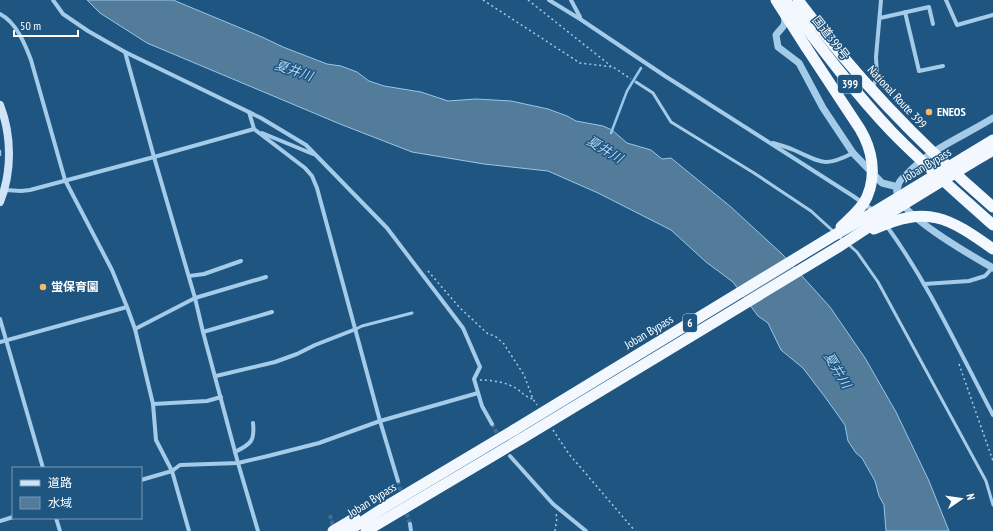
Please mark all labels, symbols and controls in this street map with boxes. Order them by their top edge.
scale bar [14,12,78,38]
street label: 国道399号 [809,13,853,63]
text: 50 m [20,18,41,33]
water label: 夏井川 [273,56,317,86]
street label: National Route 399 [864,62,930,131]
road number: 399 [838,75,862,93]
place label: ENEOS [937,104,966,119]
marker: ENEOS [924,107,934,117]
water label: 夏井川 [584,132,628,168]
street label: Joban Bypass [899,144,954,185]
place label: 蛍保育園 [51,279,99,294]
marker: 蛍保育園 [38,282,48,292]
street label: Joban Bypass [621,311,676,352]
road number: 6 [683,314,697,332]
water label: 夏井川 [820,349,856,393]
legend [12,467,142,519]
text: 道路 [48,475,72,490]
street label: Joban Bypass [344,479,399,521]
north arrow [941,479,981,519]
text: N [963,492,978,501]
text: 水域 [48,495,72,510]

